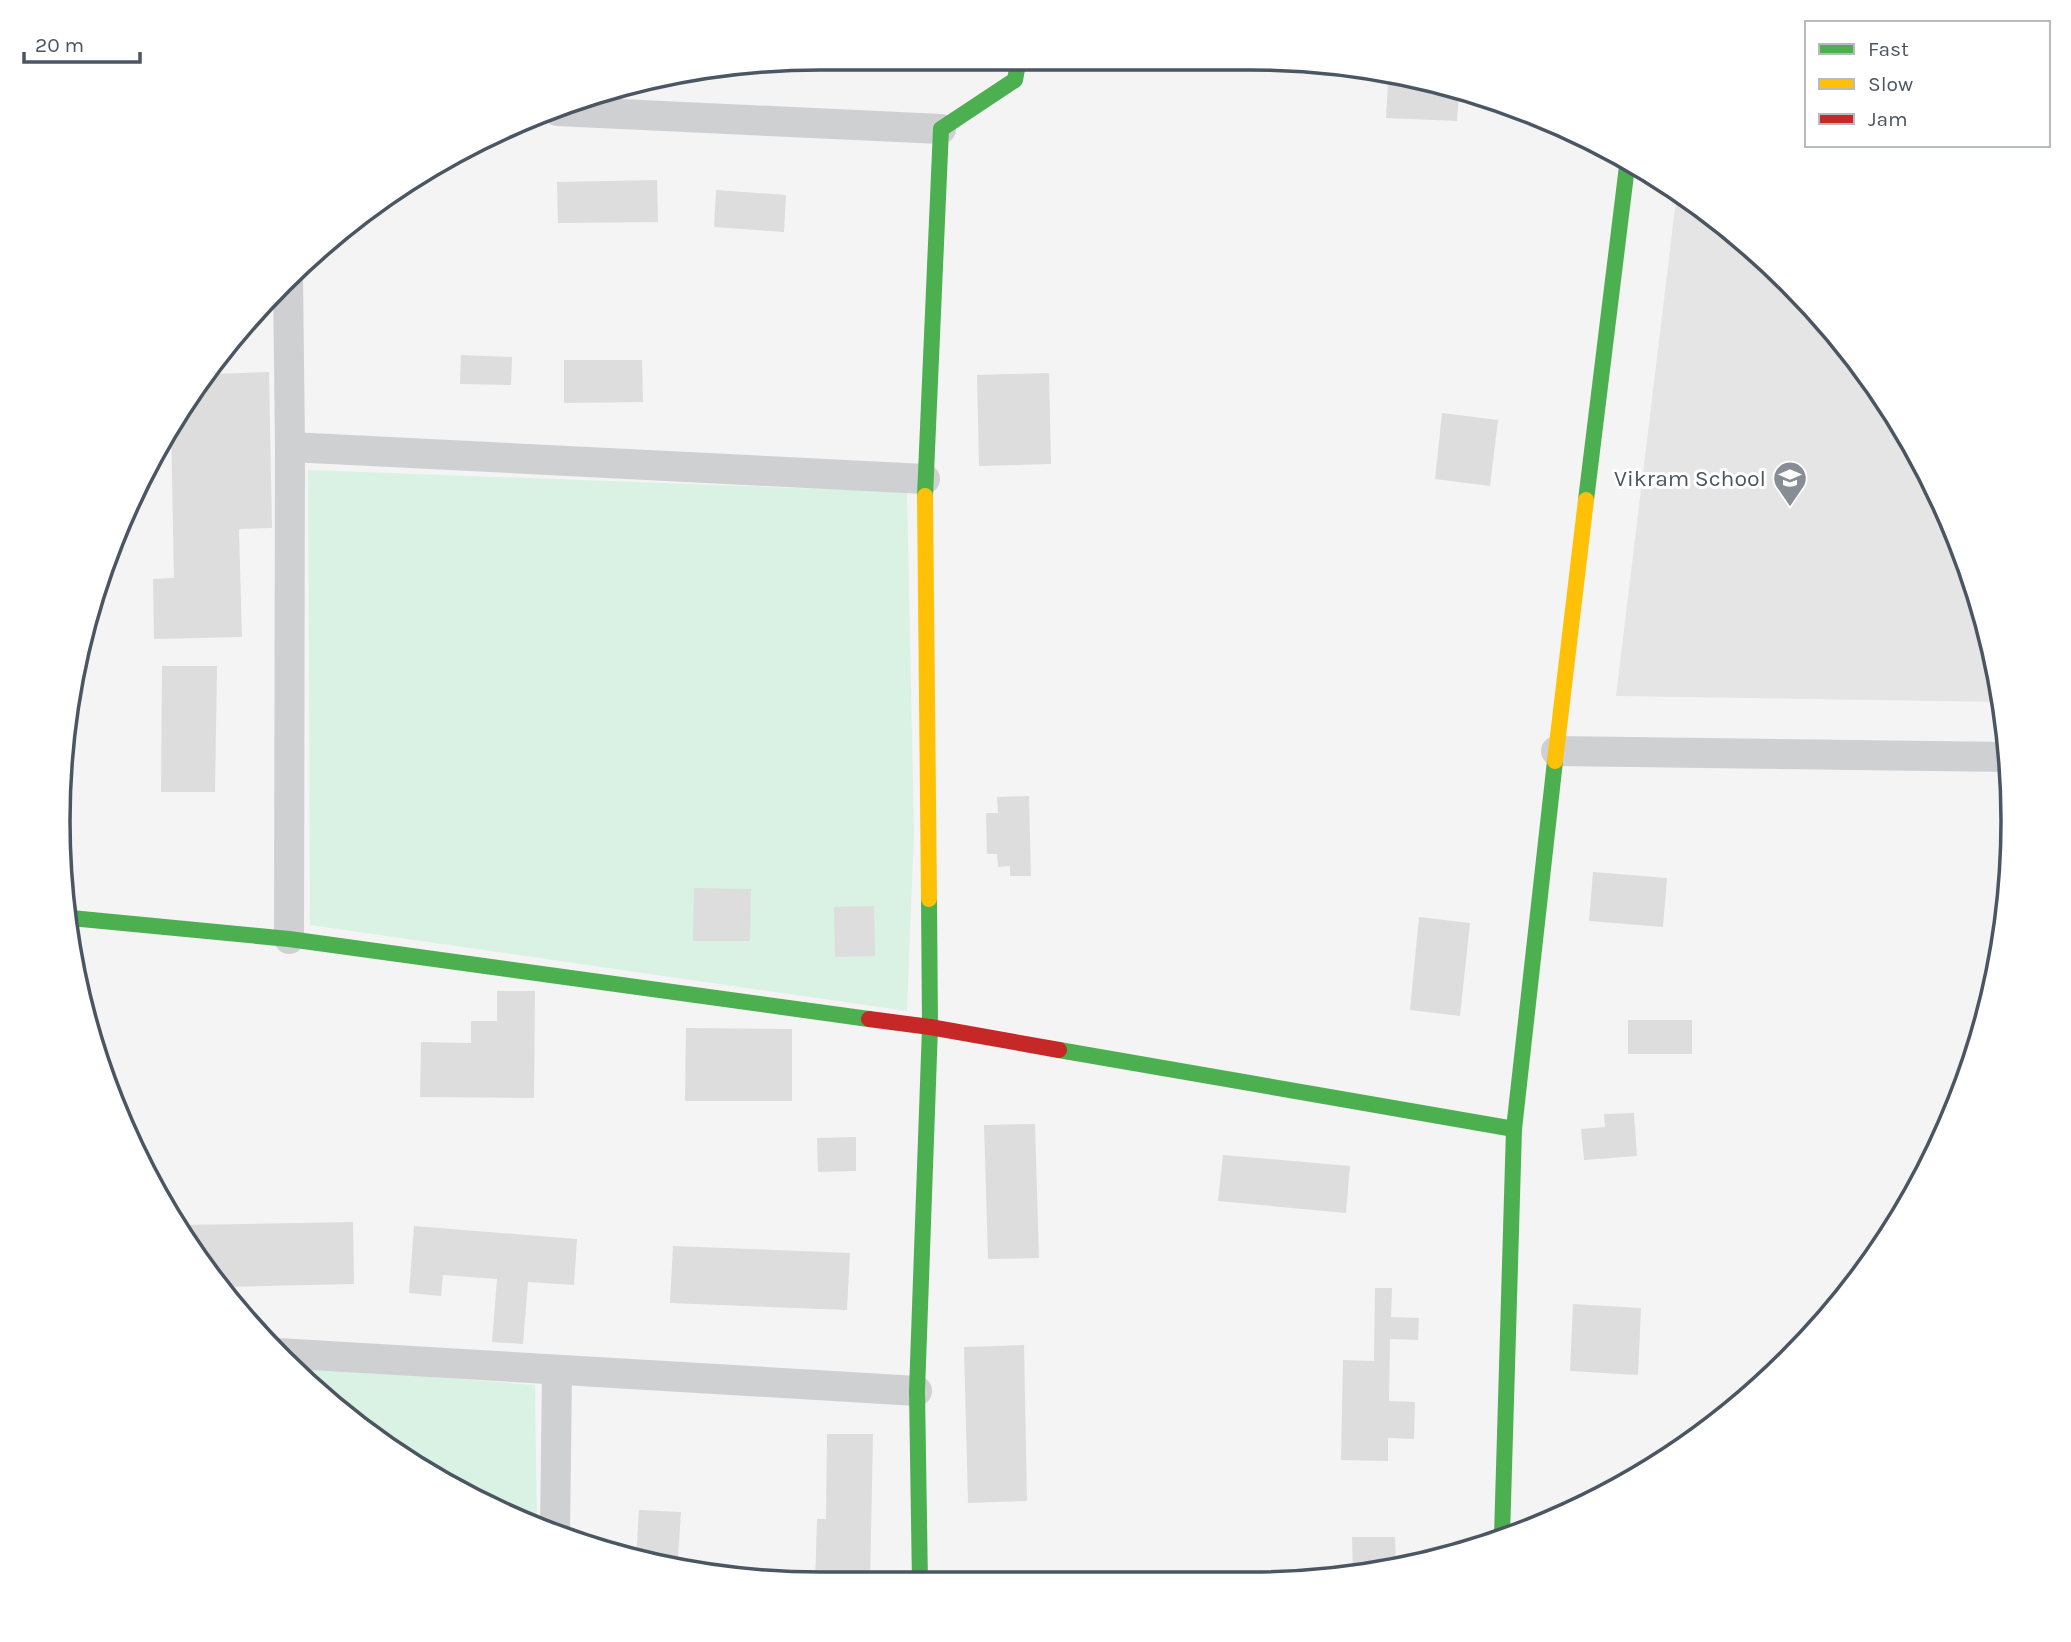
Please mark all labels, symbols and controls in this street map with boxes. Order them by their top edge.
scale bar [24,21,140,65]
legend [1805,21,2050,147]
text: 20 m [35,33,84,57]
text: Fast [1868,37,1909,61]
text: Slow [1868,72,1913,96]
text: Jam [1868,107,1908,131]
school or university icon: Vikram School [1771,459,1809,508]
place label: Vikram School [1614,465,1766,492]

